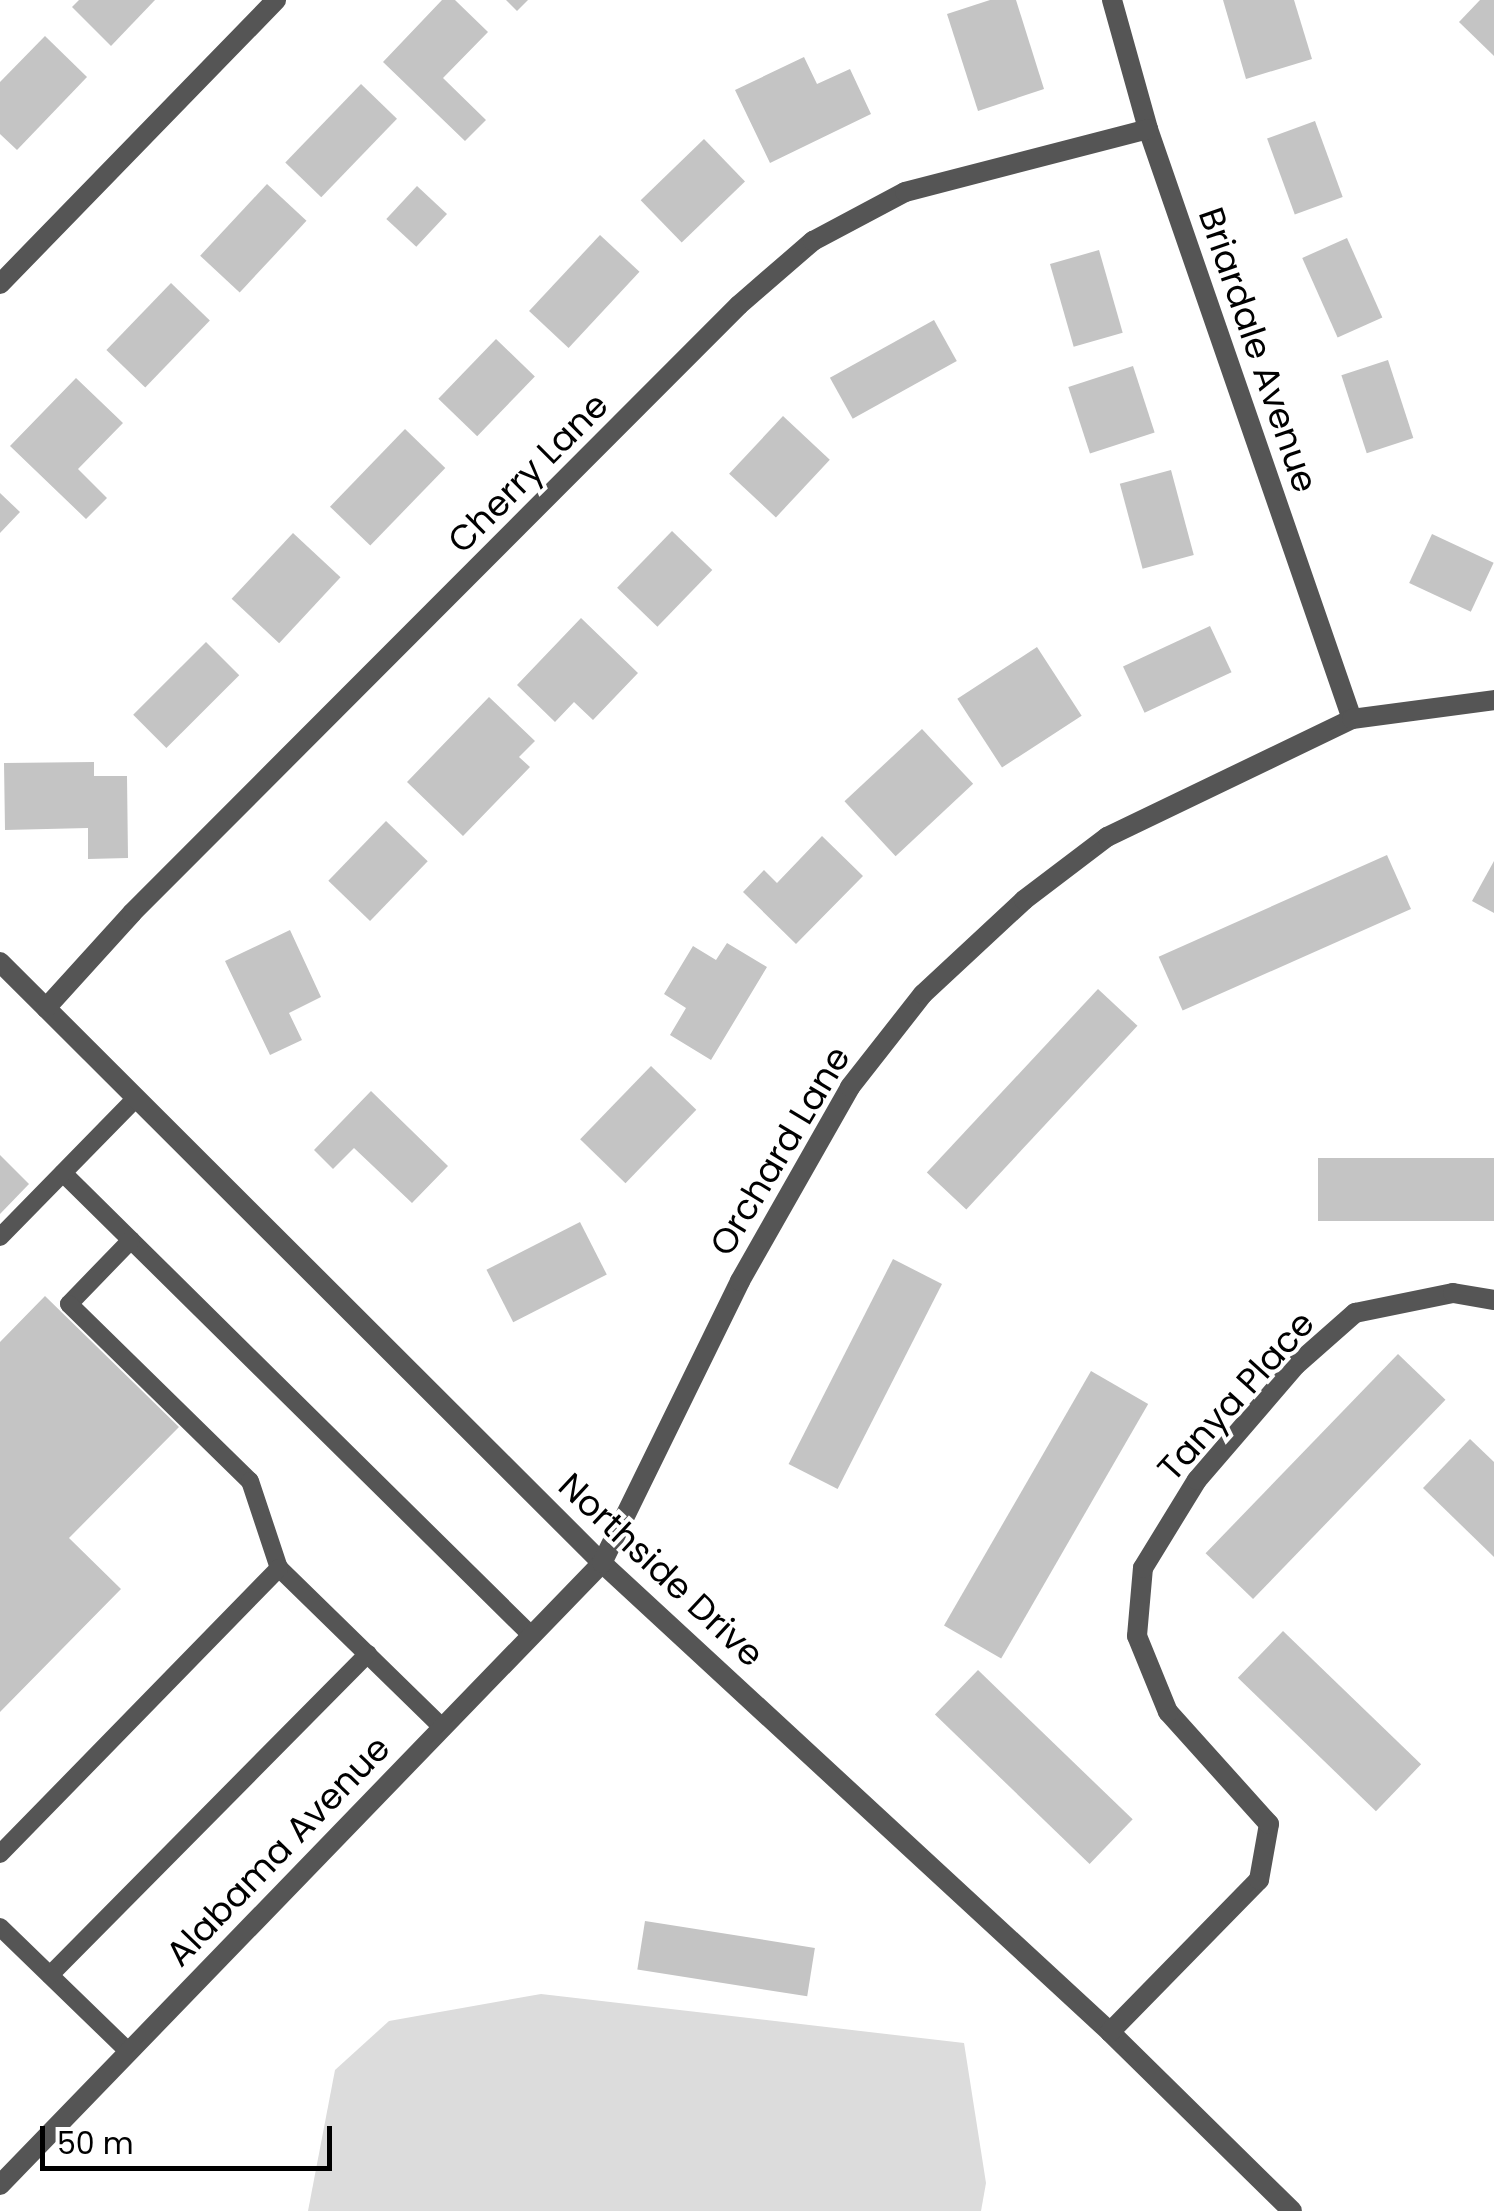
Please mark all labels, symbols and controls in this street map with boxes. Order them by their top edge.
street label: Briardale Avenue [1190,202,1326,498]
street label: Cherry Lane [439,384,617,562]
street label: Orchard Lane [701,1039,859,1263]
street label: Tanya Place [1149,1303,1323,1489]
street label: Northside Drive [550,1464,772,1676]
street label: Alabama Avenue [157,1727,399,1975]
scale bar [45,2106,338,2168]
text: 50 m [57,2122,134,2165]

